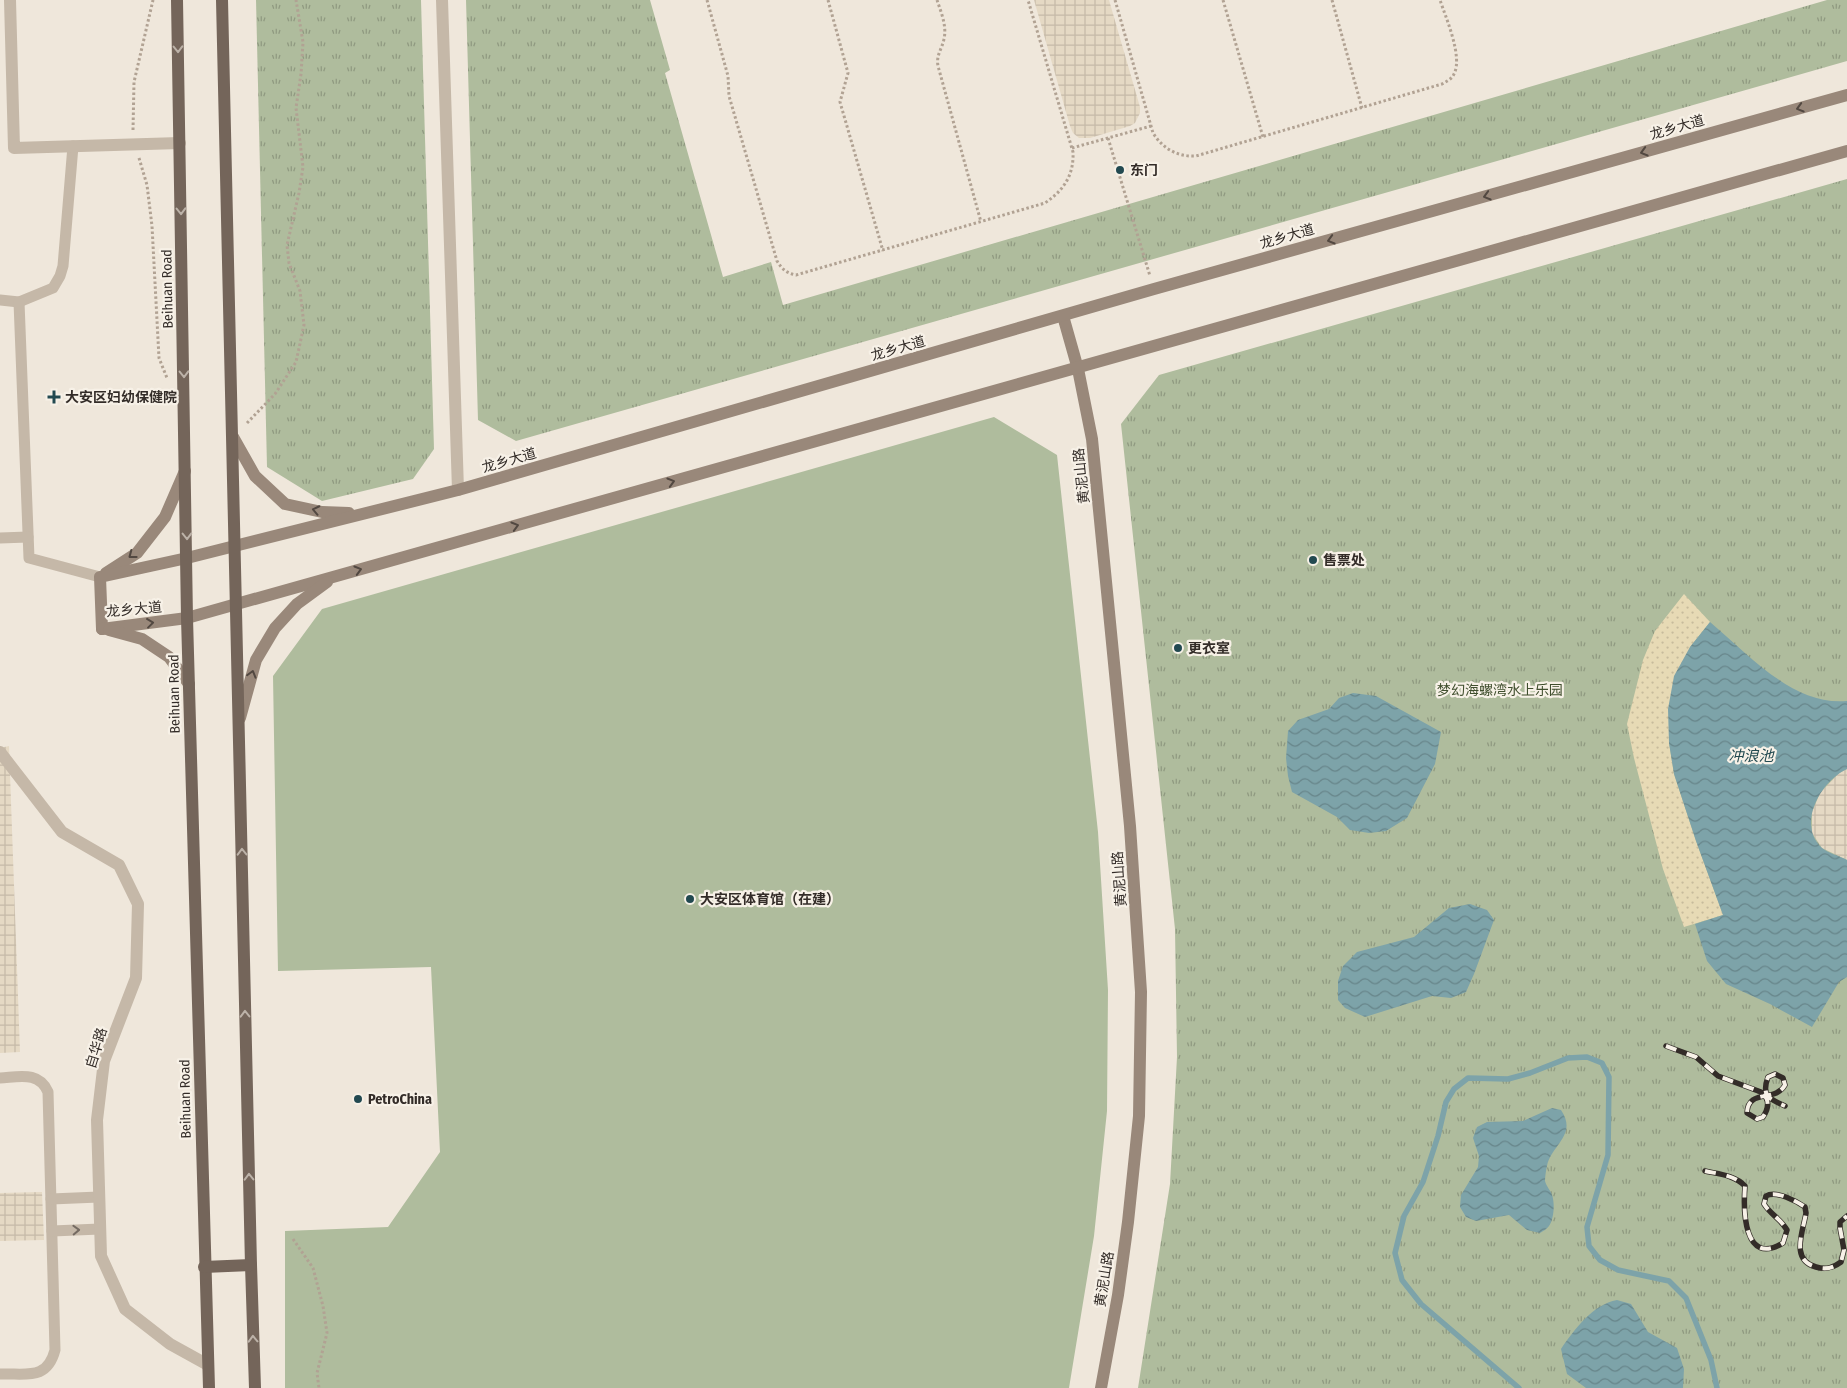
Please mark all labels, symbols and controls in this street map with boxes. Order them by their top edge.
one-way arrow [172,45,183,53]
one-way arrow [1796,102,1804,113]
street label: 龙乡大道 [1648,112,1706,143]
one-way arrow [1640,146,1648,156]
place label: 东门 [1130,162,1158,179]
marker: 东门 [1114,164,1126,176]
one-way arrow [1484,190,1492,200]
one-way arrow [176,208,186,215]
street label: 龙乡大道 [1258,221,1316,252]
one-way arrow [1327,234,1335,244]
street label: Beihuan Road [158,249,177,329]
street label: 龙乡大道 [869,333,927,364]
one-way arrow [179,370,189,378]
place label: 大安区妇幼保健院 [65,389,177,406]
marker: 大安区妇幼保健院 [47,390,61,404]
street label: 龙乡大道 [480,445,538,476]
street label: 黄泥山路 [1070,447,1093,505]
one-way arrow [667,478,675,488]
one-way arrow [311,506,320,516]
one-way arrow [510,521,519,532]
one-way arrow [181,532,192,540]
one-way arrow [128,549,138,558]
place label: 售票处 [1323,552,1365,569]
marker: 售票处 [1307,554,1319,566]
one-way arrow [354,565,362,575]
street label: 龙乡大道 [105,599,163,620]
one-way arrow [147,618,155,629]
place label: 更衣室 [1188,640,1230,657]
marker: 更衣室 [1172,642,1184,654]
street label: Beihuan Road [165,654,184,734]
one-way arrow [247,670,257,678]
park label: 梦幻海螺湾水上乐园 [1437,682,1563,699]
water label: 冲浪池 [1728,747,1775,765]
one-way arrow [237,848,247,856]
street label: 黄泥山路 [1109,850,1130,907]
place label: 大安区体育馆（在建） [700,891,840,908]
marker: 大安区体育馆（在建） [684,893,696,905]
one-way arrow [240,1010,251,1018]
street label: 自华路 [82,1026,111,1071]
street label: Beihuan Road [176,1059,195,1139]
place label: PetroChina [368,1091,432,1108]
marker: PetroChina [352,1093,364,1105]
one-way arrow [244,1173,254,1180]
one-way arrow [72,1225,80,1235]
street label: 黄泥山路 [1092,1250,1117,1308]
one-way arrow [248,1335,259,1343]

